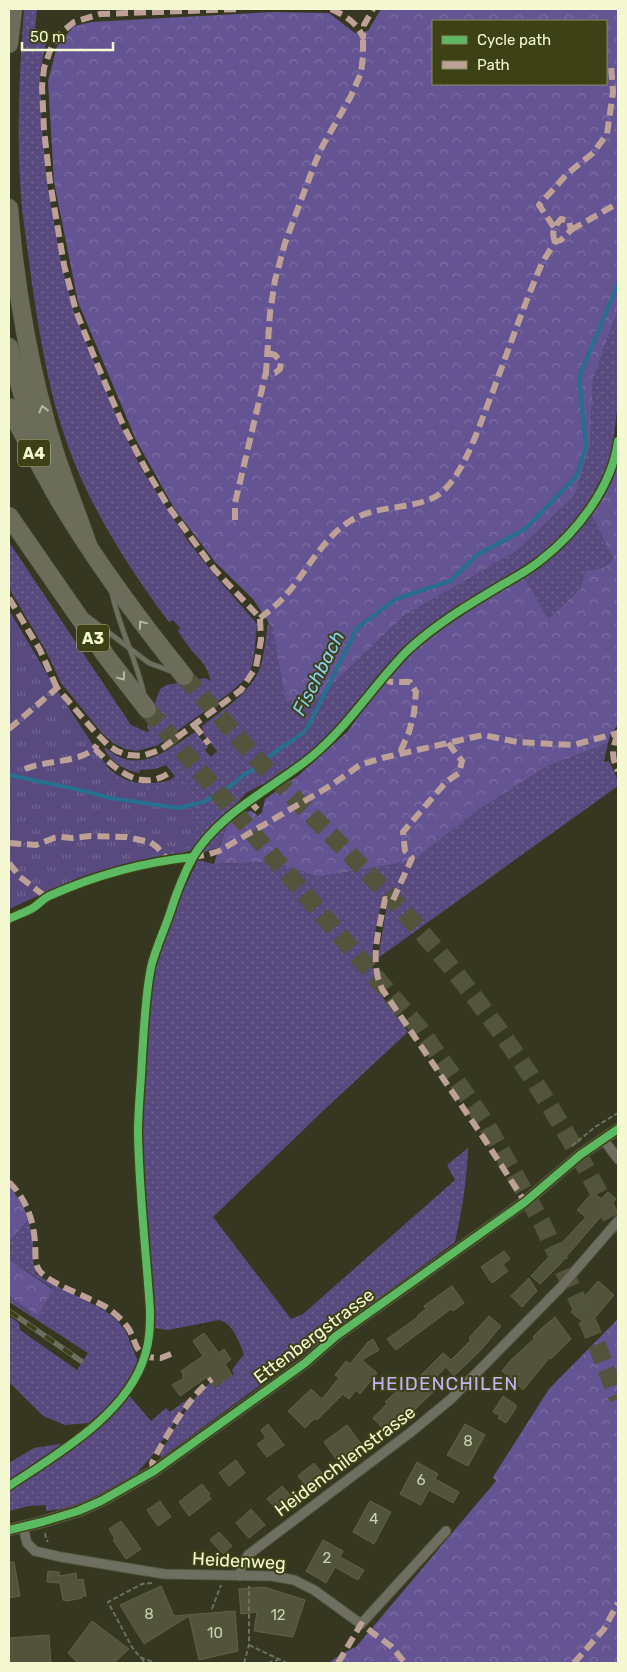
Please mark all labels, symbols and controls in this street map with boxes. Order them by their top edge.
scale bar [22,20,114,52]
legend [432,20,607,85]
text: 50 m [30,28,65,46]
text: Cycle path [477,31,551,49]
text: Path [477,56,510,74]
one-way arrow [38,404,49,413]
road number: A4 [18,439,50,466]
one-way arrow [139,620,148,630]
road number: A3 [77,624,109,651]
water label: Fischbach [287,627,350,719]
one-way arrow [116,671,125,681]
street label: Ettenbergstrasse [249,1284,379,1388]
district label: HEIDENCHILEN [372,1372,518,1395]
street label: Heidenchilenstrasse [270,1401,420,1521]
house number: 8 [463,1432,473,1450]
house number: 6 [416,1471,426,1489]
house number: 4 [369,1510,379,1528]
street label: Heidenweg [192,1548,286,1574]
house number: 2 [323,1549,332,1567]
house number: 8 [144,1605,154,1623]
house number: 12 [270,1606,286,1624]
house number: 10 [207,1624,223,1642]

